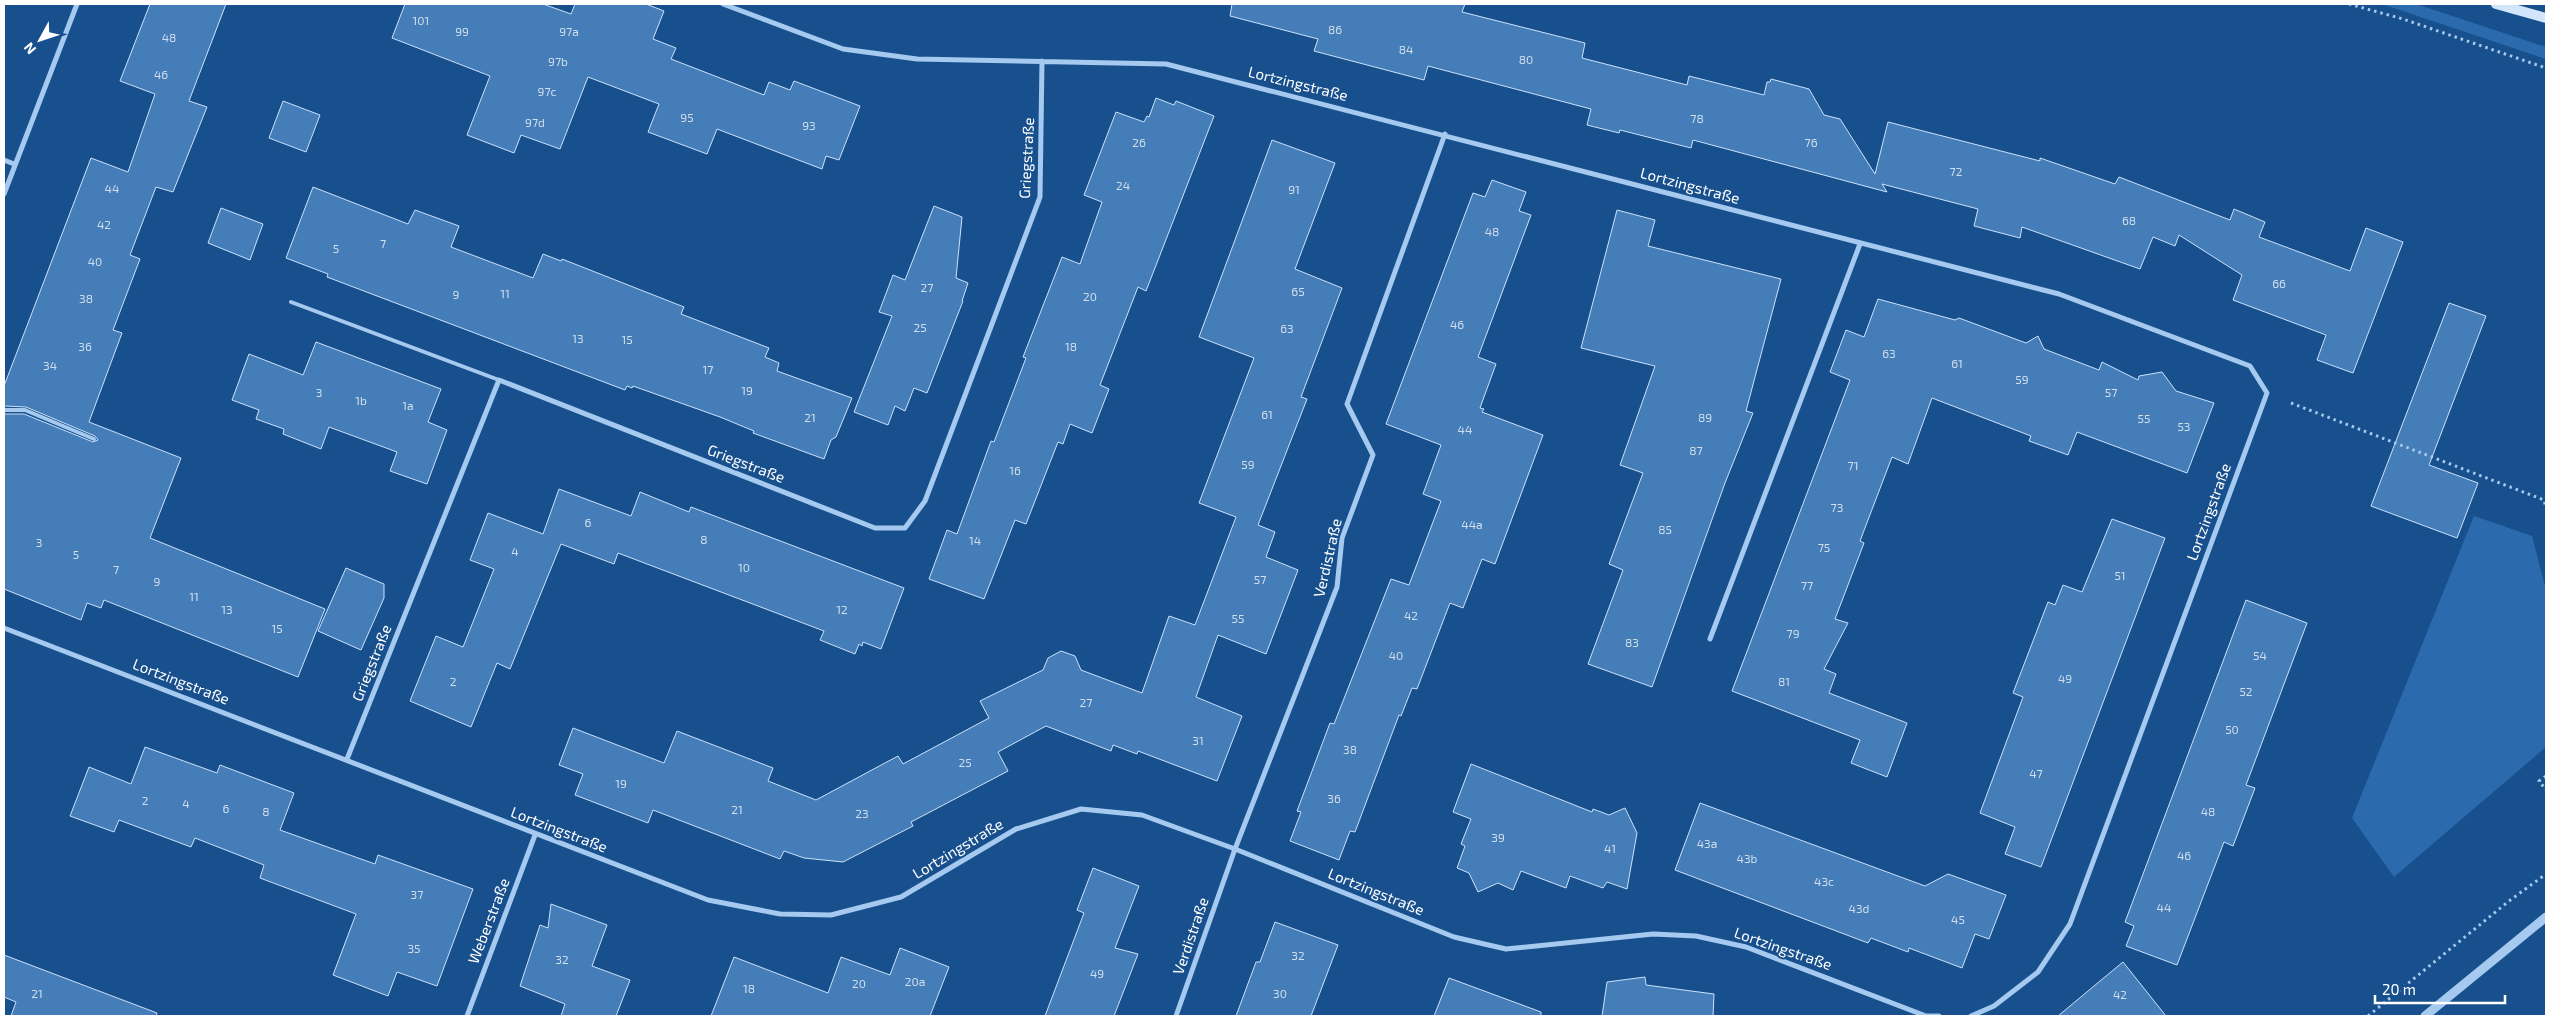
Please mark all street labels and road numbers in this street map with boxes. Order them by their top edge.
street label: Lortzingstraße [1247,62,1350,104]
street label: Griegstraße [1015,117,1037,199]
street label: Lortzingstraße [1639,163,1742,207]
street label: Griegstraße [705,440,788,486]
street label: Lortzingstraße [2182,461,2234,563]
street label: Verdistraße [1309,516,1345,599]
street label: Griegstraße [347,622,395,704]
street label: Lortzingstraße [130,654,232,708]
street label: Lortzingstraße [508,802,610,856]
street label: Lortzingstraße [909,814,1006,882]
street label: Lortzingstraße [1326,864,1427,919]
street label: Weberstraße [463,875,513,966]
street label: Verdistraße [1168,895,1212,977]
street label: Lortzingstraße [1732,923,1835,973]

